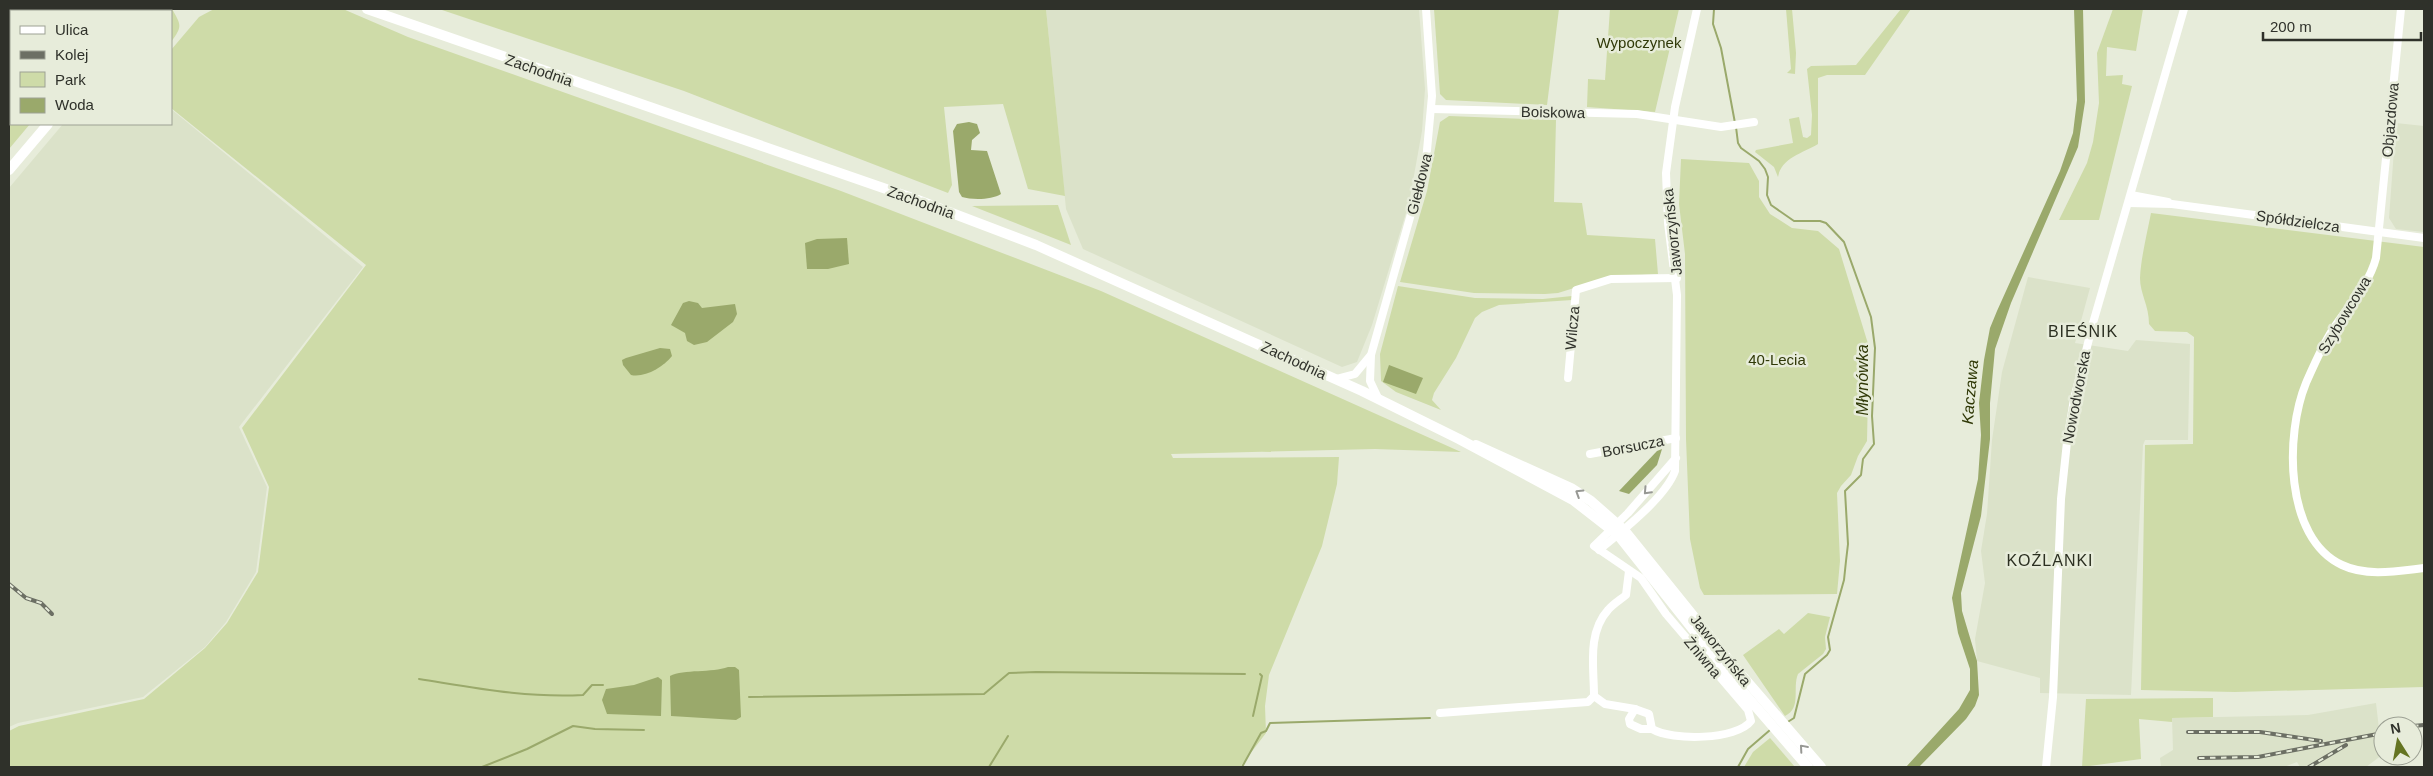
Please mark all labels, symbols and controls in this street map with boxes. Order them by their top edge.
legend [10,10,172,125]
scale bar [2263,10,2420,42]
text: 200 m [2270,18,2312,35]
text: Ulica [55,21,89,38]
park label: Wypoczynek [1597,34,1682,51]
text: Kolej [55,46,88,63]
street label: Zachodnia [503,51,575,90]
text: Park [55,71,86,88]
street label: Objazdowa [2378,81,2402,158]
text: Woda [55,96,95,113]
street label: Boiskowa [1521,103,1586,121]
street label: Giełdowa [1403,151,1435,216]
street label: Zachodnia [885,182,957,222]
street label: Jaworzyńska [1659,187,1685,276]
street label: Spółdzielcza [2255,207,2342,235]
street label: Szybowcowa [2314,273,2374,357]
street label: Wilcza [1562,305,1582,351]
district label: BIEŚNIK [2048,322,2118,340]
street label: Zachodnia [1259,337,1330,383]
water label: Młynówka [1854,344,1871,416]
street label: Nowodworska [2059,349,2093,445]
park label: 40-Lecia [1748,351,1806,368]
water label: Kaczawa [1959,359,1981,425]
street label: Borsucza [1601,432,1666,460]
one-way arrow [1644,486,1653,495]
one-way arrow [1575,490,1584,500]
district label: KOŹLANKI [2006,551,2094,569]
street label: Jaworzyńska [1687,611,1755,690]
street label: Żniwna [1681,633,1725,681]
north arrow [2373,716,2423,766]
text: N [2389,719,2402,737]
one-way arrow [1800,744,1809,753]

